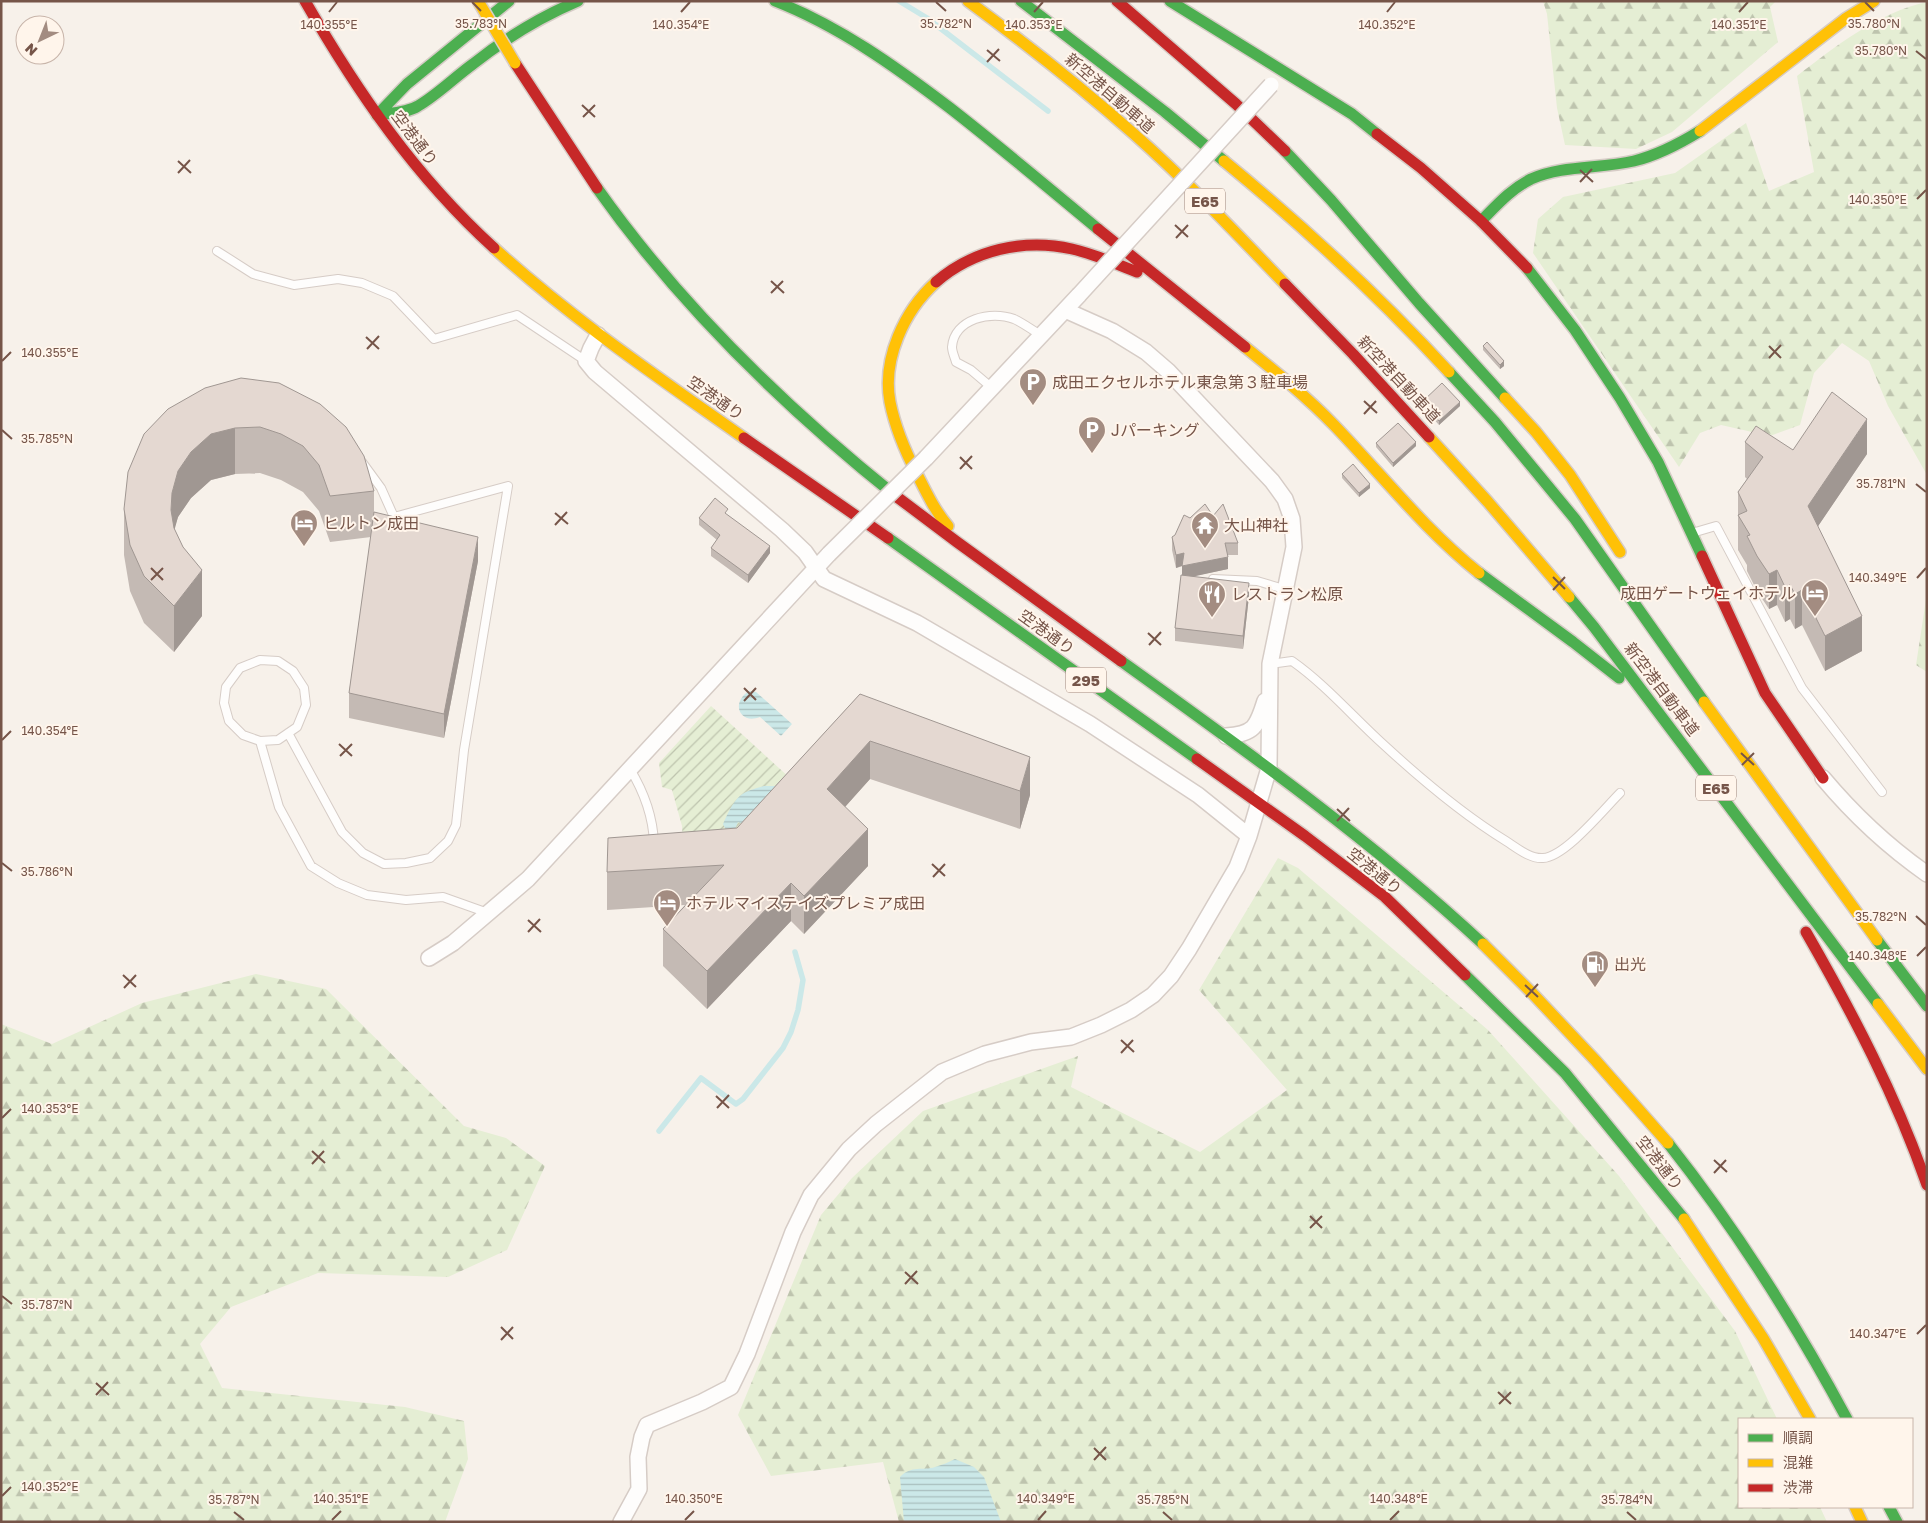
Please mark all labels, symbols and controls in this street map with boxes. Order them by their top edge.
north arrow [15,15,65,65]
text: 35.783°N [455,16,507,31]
text: 35.782°N [920,16,972,31]
text: 35.780°N [1848,16,1900,31]
text: 140.355°E [300,17,358,32]
text: 140.354°E [653,17,709,32]
text: 140.353°E [1005,17,1063,32]
text: 140.352°E [1358,17,1416,32]
text: 140.351°E [1711,17,1767,32]
text: N [21,40,40,60]
text: 35.780°N [1855,43,1907,58]
street label: 新空港自動車道 [1061,49,1159,137]
street label: 空港通り [388,106,442,170]
road number: E65 [1185,188,1225,214]
text: 140.350°E [1849,192,1907,207]
street label: 新空港自動車道 [1353,331,1445,427]
text: 140.355°E [21,345,79,360]
parking icon: 成田エクセルホテル東急第３駐車場 [1018,367,1048,406]
street label: 空港通り [684,371,748,425]
place label: 成田エクセルホテル東急第３駐車場 [1052,372,1308,392]
parking icon: Jパーキング [1077,415,1107,454]
place label: Jパーキング [1111,420,1199,440]
text: 35.785°N [21,431,73,446]
text: 35.781°N [1856,476,1906,491]
hotel icon: ヒルトン成田 [289,508,319,547]
temple icon: 大山神社 [1190,510,1220,549]
place label: ヒルトン成田 [323,513,419,533]
place label: 大山神社 [1224,515,1288,535]
text: 140.349°E [1849,570,1907,585]
hotel icon: 成田ゲートウェイホテル [1800,578,1830,617]
restaurant icon: レストラン松原 [1197,579,1227,618]
place label: 成田ゲートウェイホテル [1620,583,1796,603]
place label: レストラン松原 [1231,584,1343,604]
street label: 空港通り [1015,605,1079,659]
street label: 新空港自動車道 [1620,638,1704,740]
road number: 295 [1066,668,1106,692]
text: 140.354°E [22,723,78,738]
road number: E65 [1696,776,1736,800]
street label: 空港通り [1344,843,1406,899]
text: 35.786°N [21,864,73,879]
hotel icon: ホテルマイステイズプレミア成田 [652,888,682,927]
place label: ホテルマイステイズプレミア成田 [686,893,925,913]
text: 35.782°N [1855,909,1907,924]
text: 140.348°E [1849,948,1907,963]
fuel station icon: 出光 [1580,949,1610,988]
place label: 出光 [1614,954,1646,974]
text: 140.353°E [21,1101,79,1116]
street label: 空港通り [1632,1132,1688,1194]
text: 35.787°N [21,1297,73,1312]
text: 140.347°E [1850,1326,1906,1341]
legend [1738,1418,1913,1508]
text: 順調 [1783,1428,1813,1446]
text: 混雑 [1783,1453,1813,1471]
text: 渋滞 [1783,1478,1813,1496]
text: 140.352°E [21,1479,79,1494]
text: 140.351°E [313,1491,369,1506]
text: 140.350°E [665,1491,723,1506]
text: 140.349°E [1017,1491,1075,1506]
text: 140.348°E [1370,1491,1428,1506]
text: 35.787°N [208,1492,260,1507]
text: 35.785°N [1137,1492,1189,1507]
text: 35.784°N [1601,1492,1653,1507]

